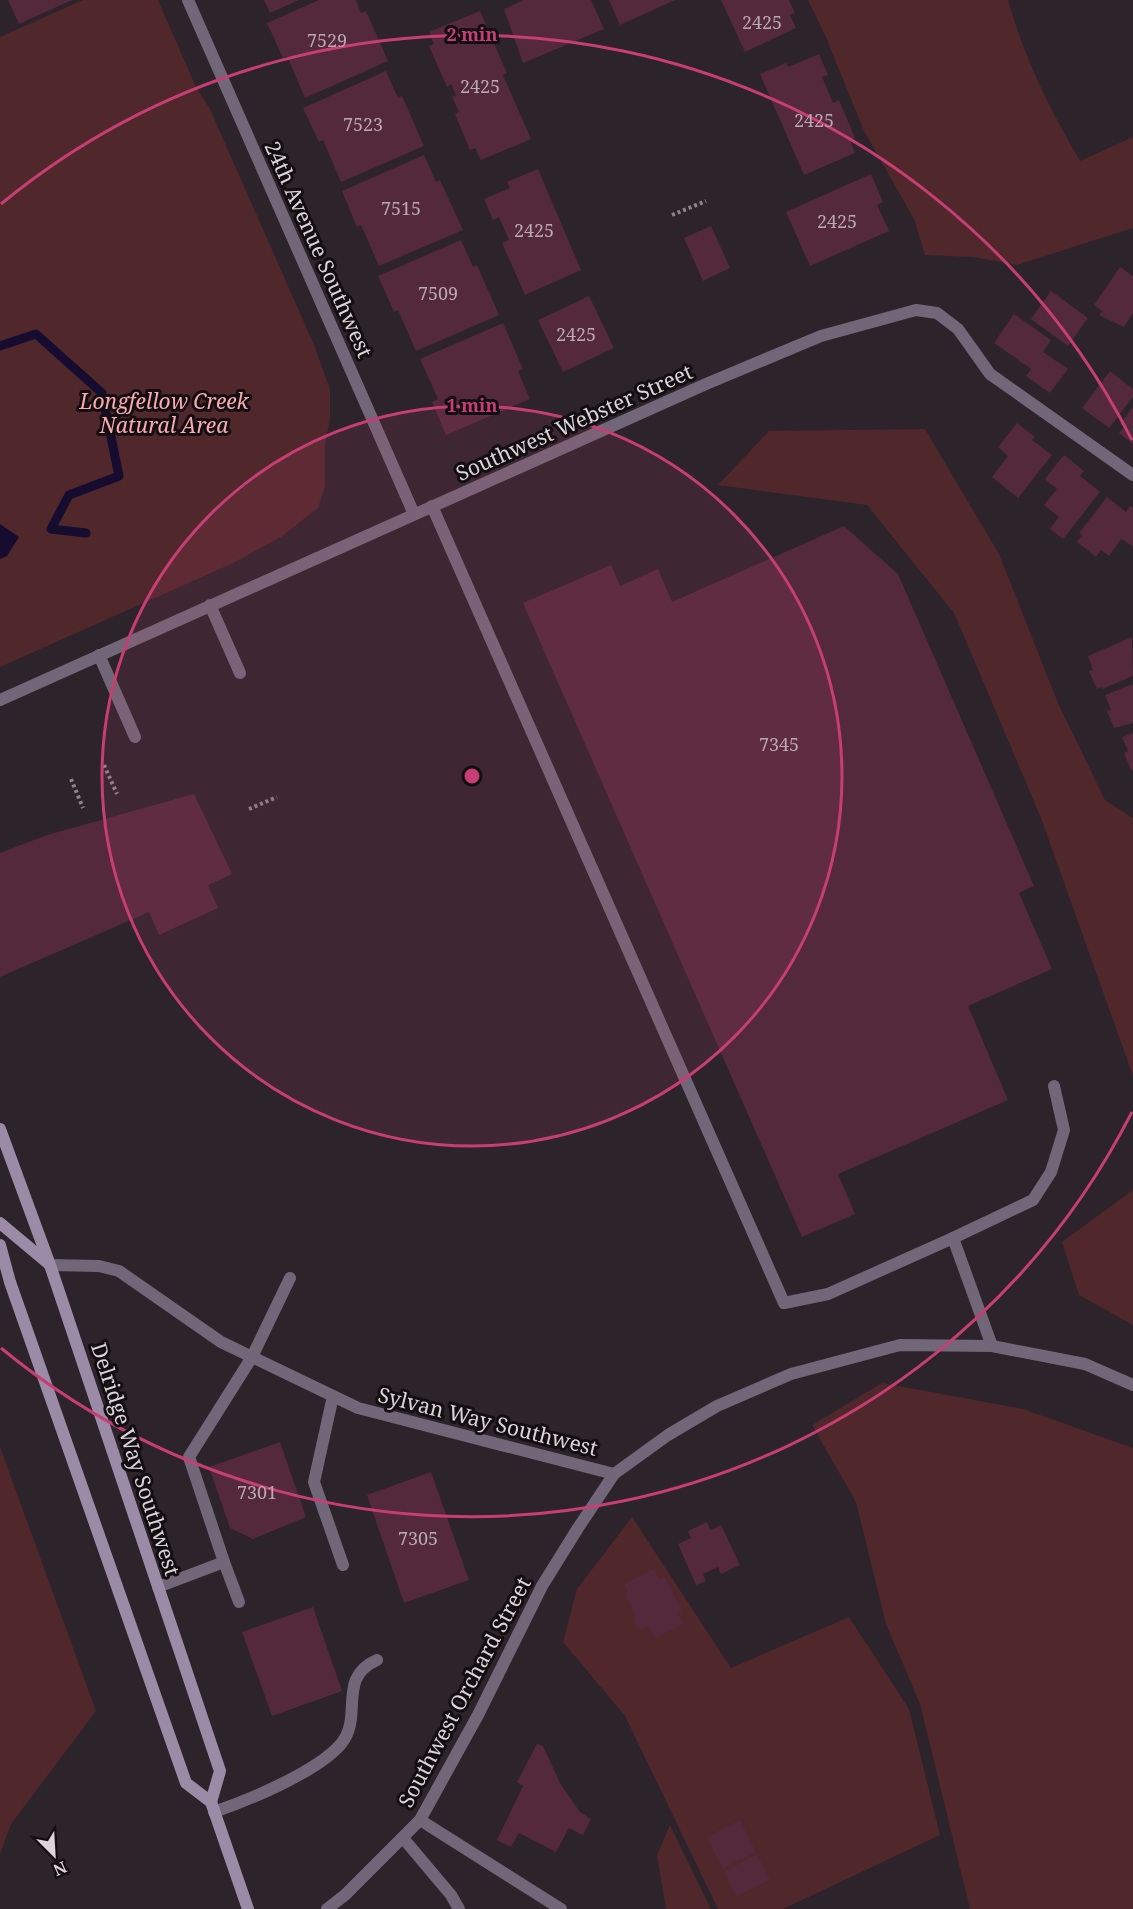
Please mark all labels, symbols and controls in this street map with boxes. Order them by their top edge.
house number: 2425 [742,10,782,34]
text: 2 min [447,22,497,46]
house number: 7529 [307,28,347,52]
house number: 2425 [460,74,500,98]
house number: 2425 [794,108,834,132]
house number: 7523 [343,112,383,136]
street label: 24th Avenue Southwest [259,136,379,362]
house number: 7515 [381,196,421,220]
house number: 2425 [817,209,857,233]
house number: 2425 [514,218,554,242]
house number: 7509 [418,281,458,305]
house number: 2425 [556,322,596,346]
street label: Southwest Webster Street [451,357,697,487]
park label: Longfellow Creek Natural Area [78,387,250,439]
text: 1 min [447,393,497,417]
house number: 7345 [759,732,799,756]
centre of rings [462,766,482,786]
street label: Delridge Way Southwest [85,1339,187,1579]
street label: Sylvan Way Southwest [375,1380,601,1462]
house number: 7301 [237,1480,277,1504]
house number: 7305 [398,1526,438,1550]
street label: Southwest Orchard Street [391,1572,537,1812]
north arrow [24,1825,84,1885]
text: N [50,1856,70,1881]

